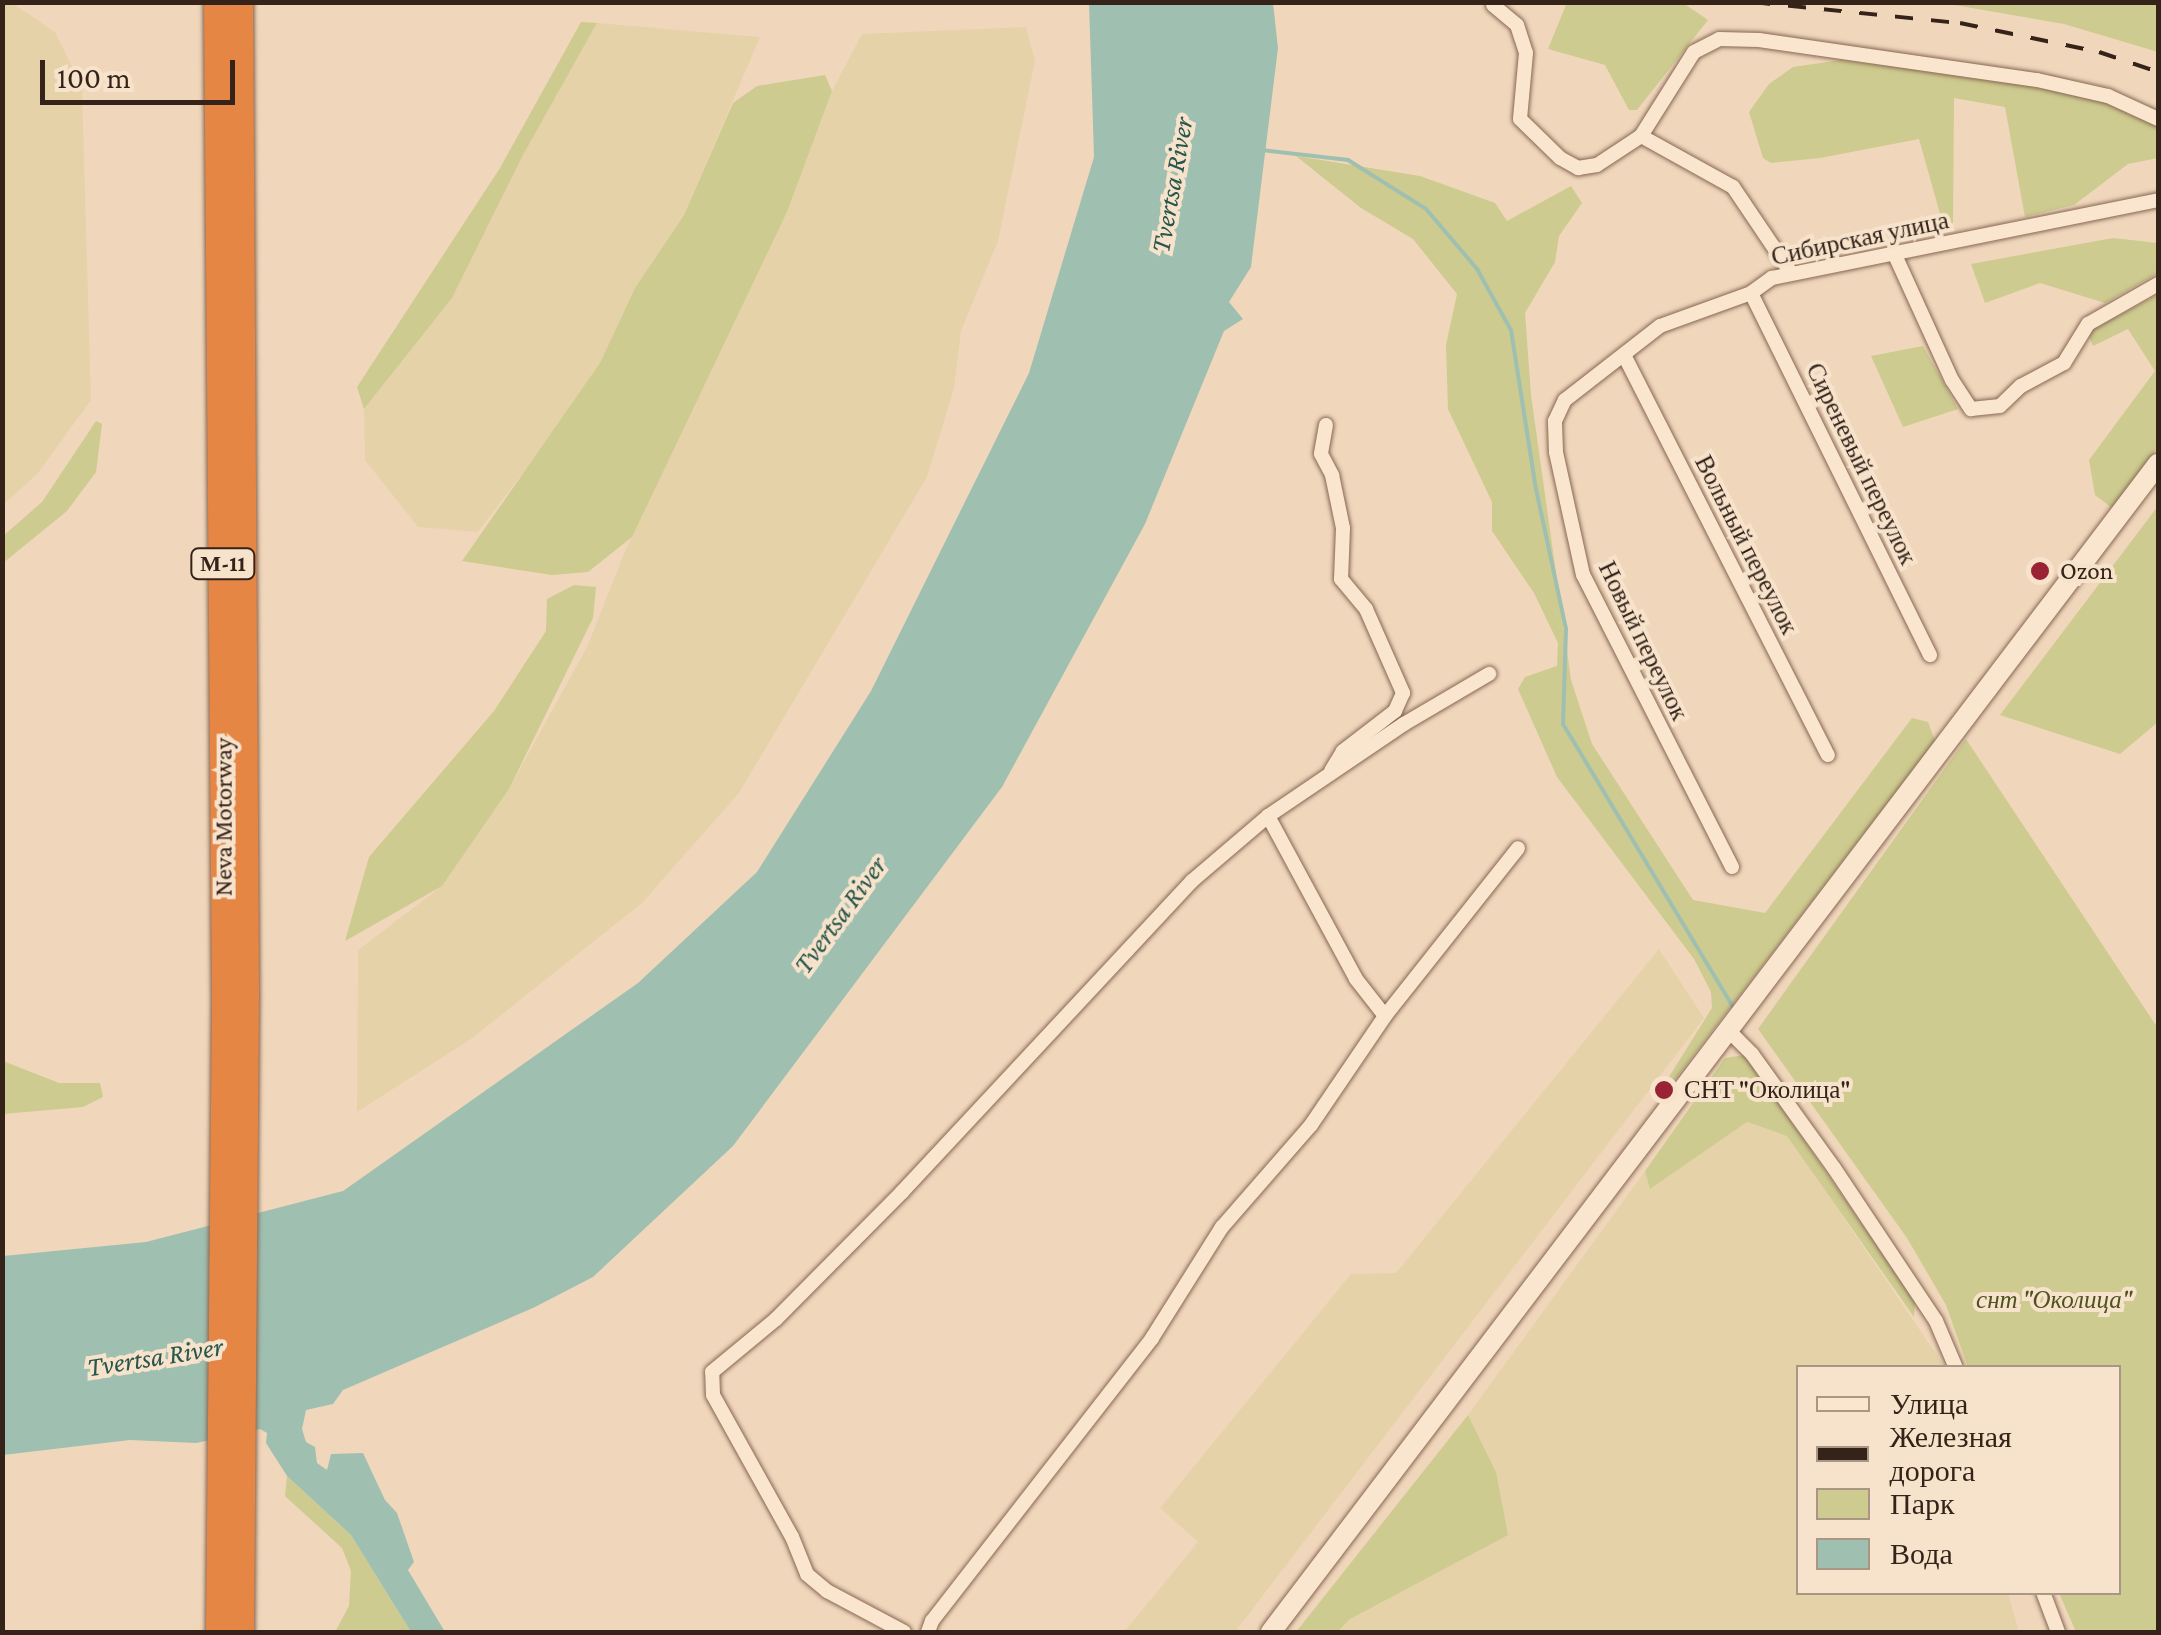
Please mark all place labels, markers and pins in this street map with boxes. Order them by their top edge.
place label: Ozon [2060,556,2113,586]
marker: Ozon [2029,560,2051,582]
place label: СНТ "Околица" [1684,1075,1851,1105]
marker: СНТ "Околица" [1653,1079,1675,1101]

